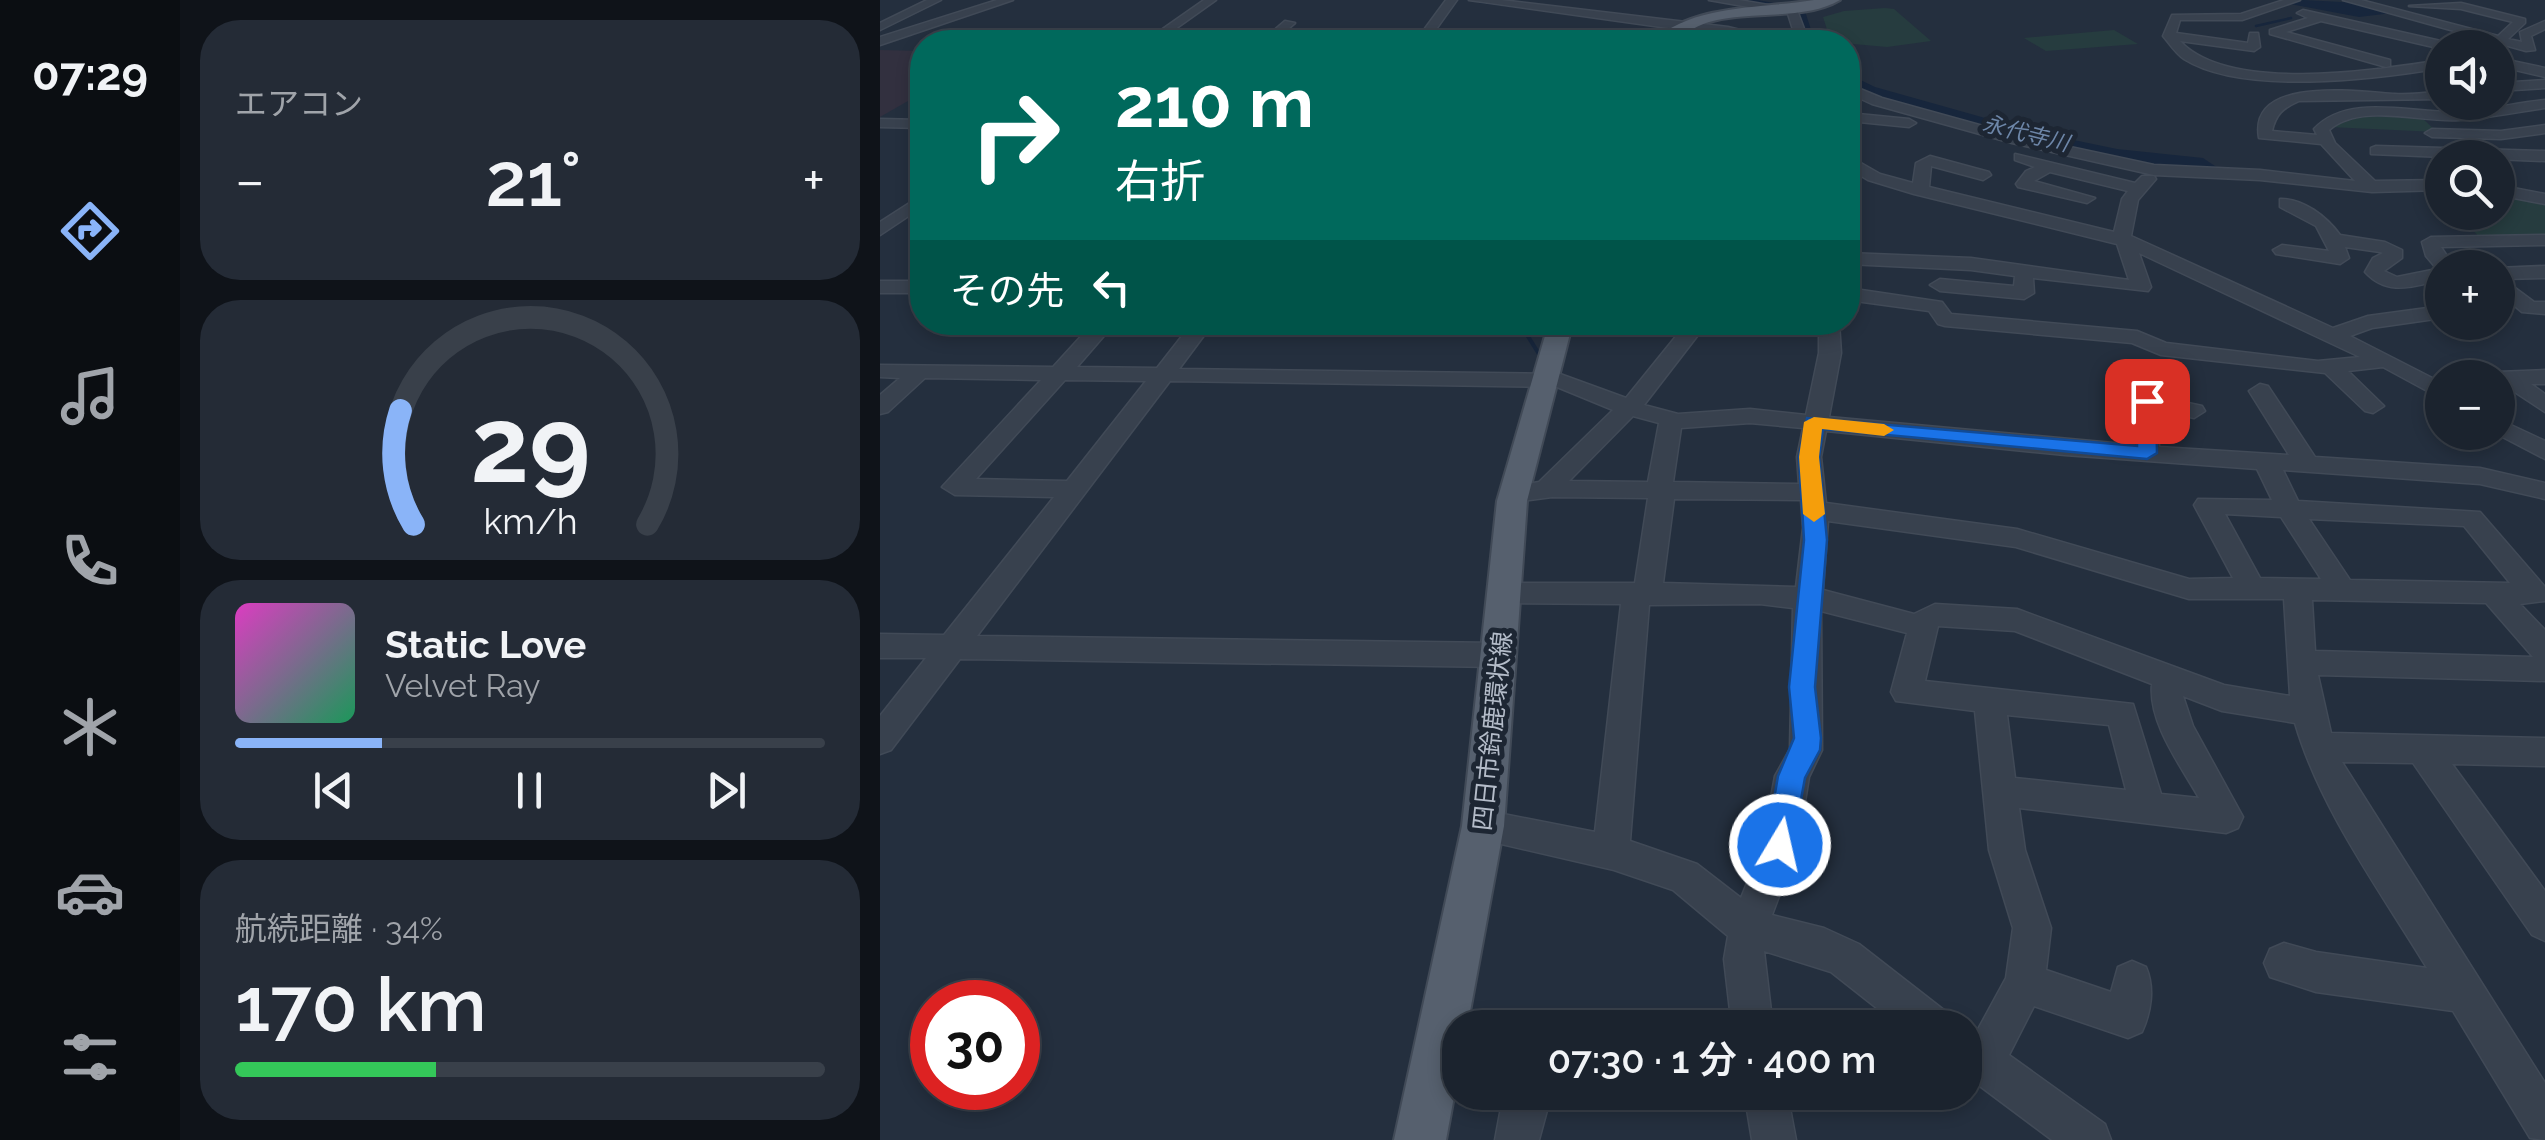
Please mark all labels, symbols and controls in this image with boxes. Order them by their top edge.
map controls [2425,30,2515,450]
button: sound [2425,30,2515,120]
text: 07:29 [32,48,148,101]
text: 210 m [1115,61,1314,143]
icon: right [950,70,1080,200]
text: エアコン [235,85,363,122]
water label: 永代寺川 [1980,110,2074,157]
text: 21° [486,135,581,224]
button: search [2425,140,2515,230]
text: − [235,148,265,213]
text: + [802,148,825,213]
text: 右折 [1115,155,1205,208]
icon: directions [55,196,125,266]
button: + [2425,250,2515,340]
icon: left [1084,260,1139,315]
text: その先 [950,268,1064,313]
pin [2105,359,2190,444]
button: − [2425,360,2515,450]
icon: music [55,361,125,431]
icon: arrive [2120,374,2175,429]
text: 29 [470,384,590,506]
text: km/h [483,500,577,542]
icon: phone [55,526,125,596]
text: Static Love [385,622,586,667]
street label: 四日市鈴鹿環状線 [1467,630,1517,832]
text: Velvet Ray [385,667,540,704]
icon: climate [55,692,125,762]
icon: previous [306,763,361,818]
icon: pause [502,763,557,818]
icon: next [699,763,754,818]
position arrow [1728,793,1832,897]
icon: car [55,857,125,927]
text: 航続距離 · 34% [235,910,443,947]
text: 170 km [235,960,487,1049]
speed limit sign: 30 [910,980,1040,1110]
icon: filters [55,1022,125,1092]
text: 07:30 · 1 分 · 400 m [1548,1037,1876,1082]

